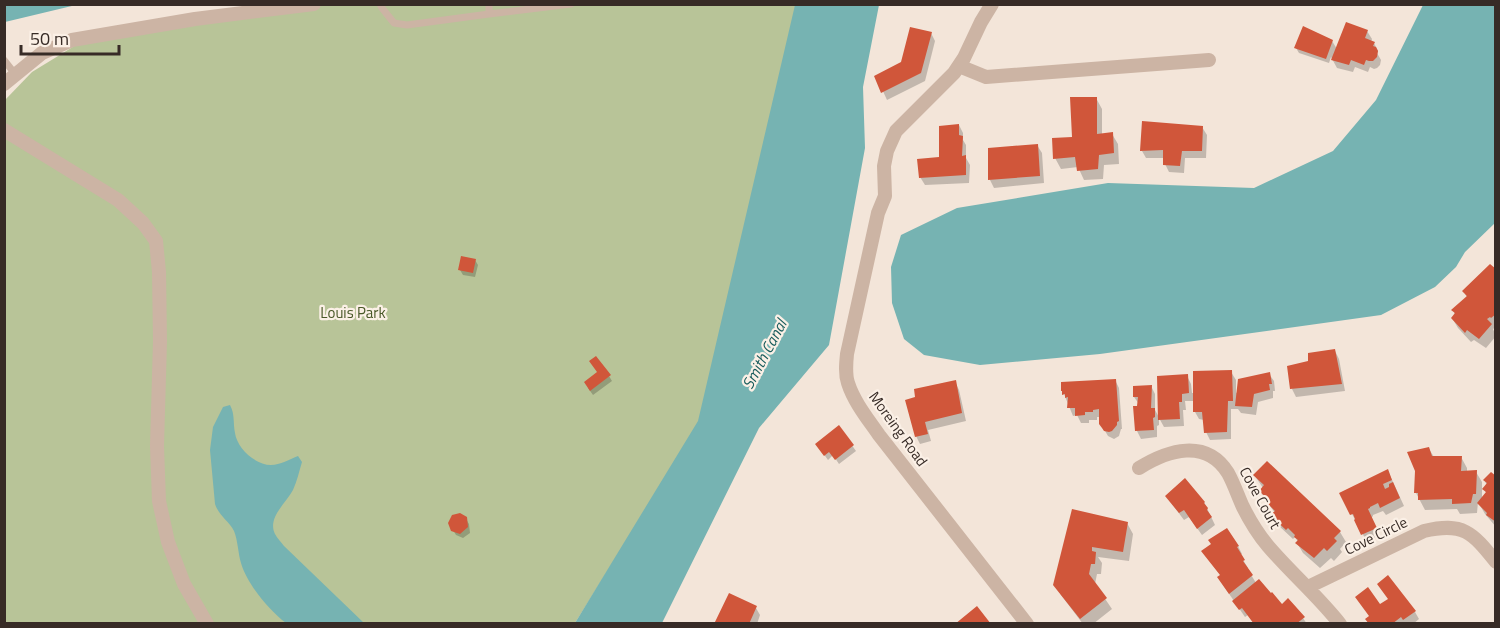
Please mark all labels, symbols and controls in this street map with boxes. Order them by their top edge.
scale bar [21,18,118,56]
text: 50 m [30,25,69,52]
park label: Louis Park [320,301,386,324]
water label: Smith Canal [736,314,793,393]
street label: Moreing Road [863,386,934,471]
street label: Cove Court [1234,462,1287,534]
street label: Cove Circle [1340,510,1411,561]

